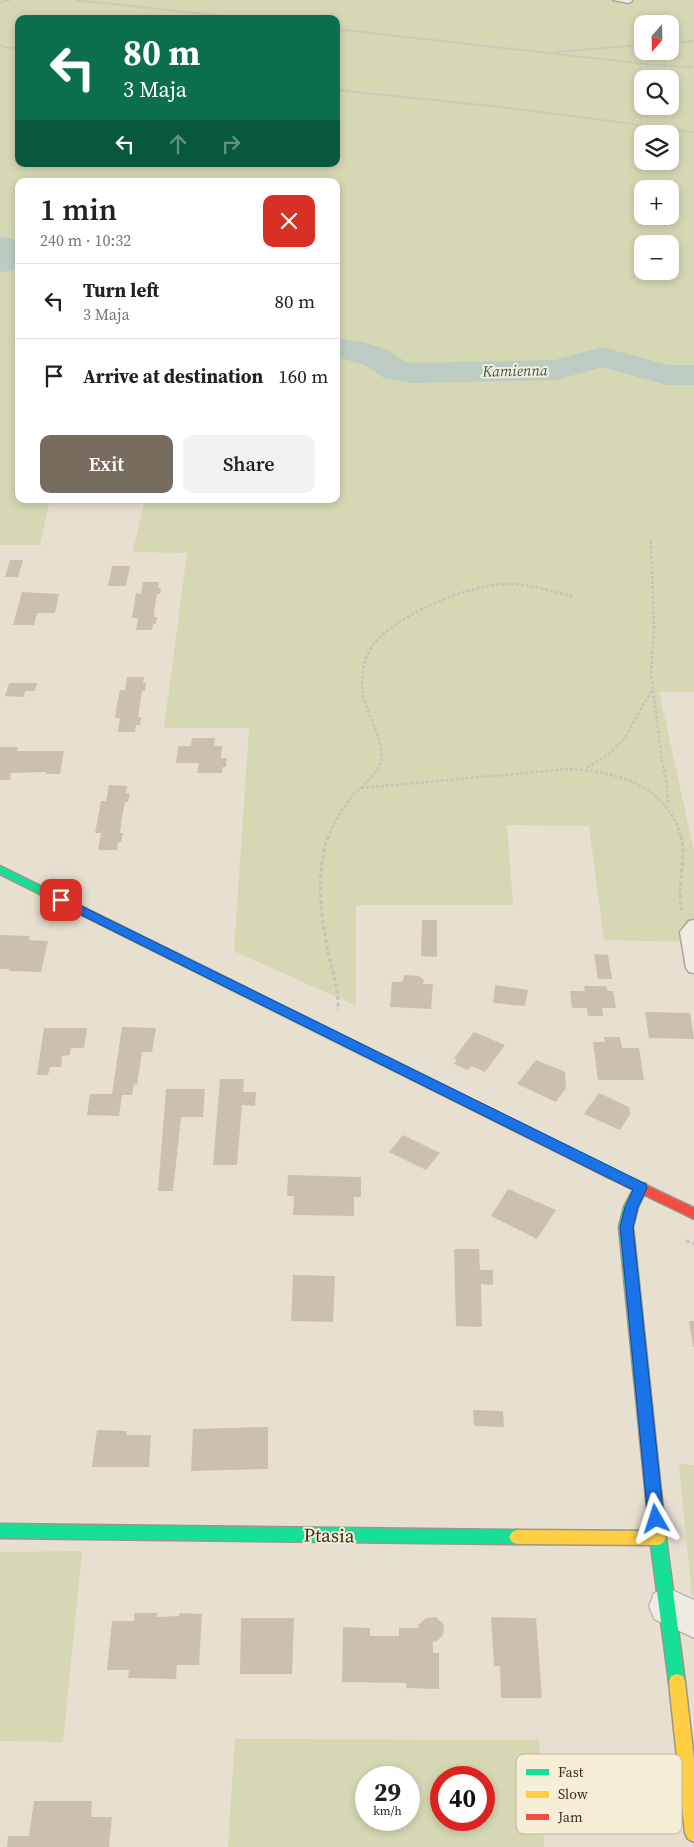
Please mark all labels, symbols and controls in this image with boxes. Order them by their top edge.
north arrow [634,15,679,60]
map controls [634,15,679,280]
text: 80 m [123,29,200,77]
icon: left [40,35,105,100]
button: search [634,70,679,115]
text: 3 Maja [123,74,187,104]
button: layers [634,125,679,170]
icon: left [111,130,139,158]
icon: ahead [164,130,192,158]
icon: right [217,130,245,158]
button: + [634,180,679,225]
text: 1 min [40,189,117,230]
button: close [263,195,315,247]
text: 240 m · 10:32 [40,229,131,251]
button: − [634,235,679,280]
text: Turn left [83,277,159,303]
icon: left [40,287,68,315]
text: 80 m [274,288,315,314]
text: 3 Maja [83,303,130,325]
water label: Kamienna [481,359,548,382]
icon: arrive [40,362,68,390]
text: Arrive at destination [83,363,263,389]
text: 160 m [278,363,328,389]
button: Exit [40,435,173,493]
button: Share [183,435,315,493]
pin [40,879,82,921]
icon: arrive [47,886,75,914]
position arrow [629,1492,681,1544]
street label: Ptasia [303,1522,355,1548]
legend [516,1754,682,1834]
text: Fast [558,1762,584,1782]
speed limit sign: 40 [430,1766,495,1831]
text: 29 [374,1775,401,1809]
text: Slow [558,1784,588,1804]
text: km/h [373,1803,402,1819]
text: Jam [557,1807,583,1827]

